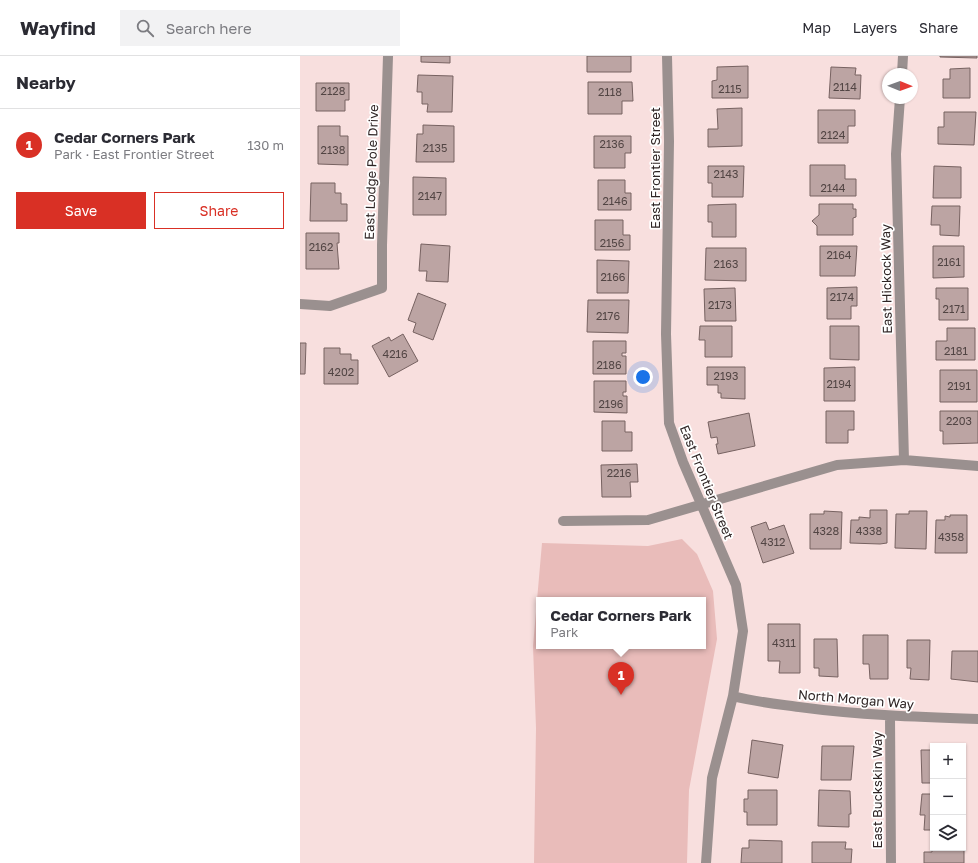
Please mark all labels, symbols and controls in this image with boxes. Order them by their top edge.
search box [120,10,400,46]
text: Wayfind [20,16,96,39]
icon: search [134,17,156,39]
text: Search here [166,19,252,37]
text: Map [802,19,831,36]
text: Layers [853,19,897,36]
text: Share [919,19,958,36]
north arrow [882,68,918,104]
text: Nearby [16,72,76,93]
house number: 2114 [833,80,857,93]
house number: 2115 [718,82,742,95]
house number: 2128 [321,84,346,97]
house number: 2118 [598,85,622,98]
street label: East Lodge Pole Drive [361,104,381,240]
street label: East Frontier Street [647,107,663,229]
text: Cedar Corners Park [54,128,196,146]
house number: 2124 [821,128,846,141]
text: 1 [26,137,32,153]
text: 130 m [247,137,284,153]
house number: 2136 [600,137,625,150]
house number: 2135 [423,141,447,154]
house number: 2138 [321,143,346,156]
text: Park · East Frontier Street [54,146,214,162]
house number: 2143 [714,167,738,180]
house number: 2144 [820,181,846,194]
house number: 2147 [418,189,442,202]
button: Save [16,192,146,229]
button: Share [154,192,284,229]
house number: 2146 [602,194,628,207]
street label: East Hickock Way [877,223,895,334]
house number: 2156 [600,236,625,249]
house number: 2162 [309,240,333,253]
house number: 2164 [826,248,852,261]
house number: 2161 [937,255,961,268]
house number: 2163 [714,257,738,270]
house number: 2166 [600,270,626,283]
house number: 2174 [830,290,854,303]
house number: 2173 [708,298,732,311]
house number: 2171 [943,302,965,315]
house number: 2176 [596,309,620,322]
house number: 2181 [944,344,968,357]
house number: 4216 [382,347,408,360]
house number: 2186 [596,358,622,371]
house number: 4202 [328,365,354,378]
your location [633,367,653,387]
house number: 2193 [714,369,738,382]
house number: 2194 [826,377,852,390]
house number: 2191 [947,379,971,392]
house number: 2196 [598,397,624,410]
house number: 2203 [946,414,972,427]
street label: East Frontier Street [677,423,737,541]
house number: 2216 [607,466,632,479]
house number: 4328 [813,524,839,537]
house number: 4338 [856,524,882,537]
house number: 4358 [938,530,964,543]
house number: 4312 [761,535,785,548]
popup [536,597,706,649]
text: Cedar Corners Park [550,606,692,624]
text: Park [550,624,578,640]
house number: 4311 [772,636,796,649]
pin: 1 [608,662,634,695]
street label: North Morgan Way [797,686,915,712]
street label: East Buckskin Way [869,731,885,848]
map controls [930,743,966,851]
button: + [930,743,966,779]
button: − [930,779,966,815]
button: layers [930,815,966,851]

